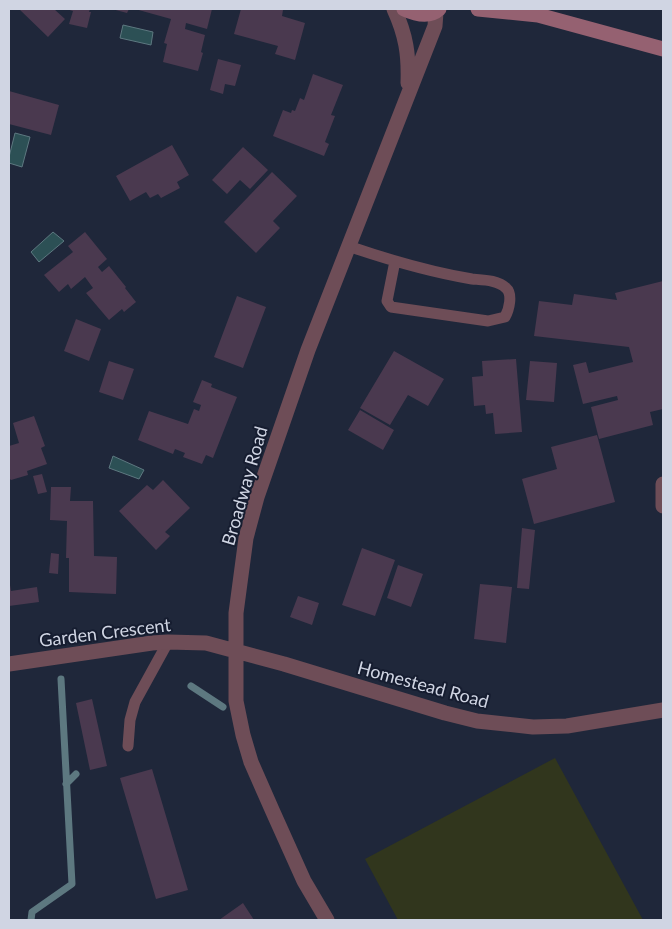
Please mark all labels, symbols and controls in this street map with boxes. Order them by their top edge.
street label: Broadway Road [217,424,272,548]
street label: Garden Crescent [38,613,172,651]
street label: Homestead Road [355,656,491,712]

